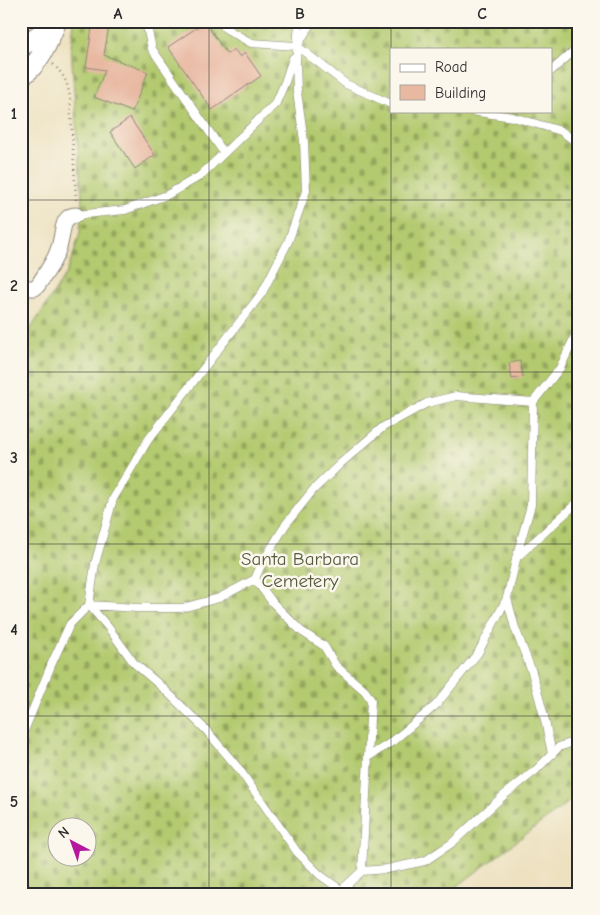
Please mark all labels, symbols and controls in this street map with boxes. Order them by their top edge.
text: A [114,5,123,23]
text: B [295,5,305,23]
text: C [477,5,487,23]
legend [390,48,552,112]
text: Road [435,58,467,76]
text: Building [435,84,486,102]
text: 1 [11,105,17,123]
text: 2 [10,277,18,295]
text: 3 [10,449,18,467]
park label: Santa Barbara Cemetery [241,548,359,592]
text: 4 [10,621,18,639]
text: 5 [10,793,18,811]
north arrow [48,818,98,868]
text: N [55,823,73,842]

